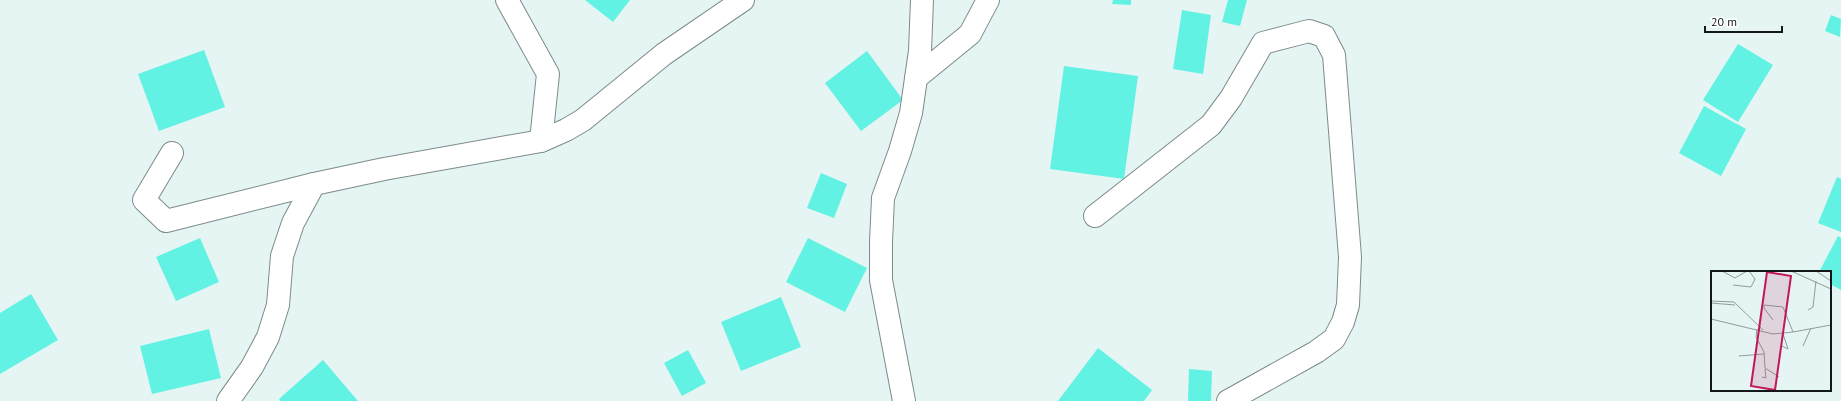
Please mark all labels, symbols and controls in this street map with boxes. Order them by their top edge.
scale bar [1705,8,1782,34]
text: 20 m [1711,14,1737,29]
inset map [1711,271,1831,391]

